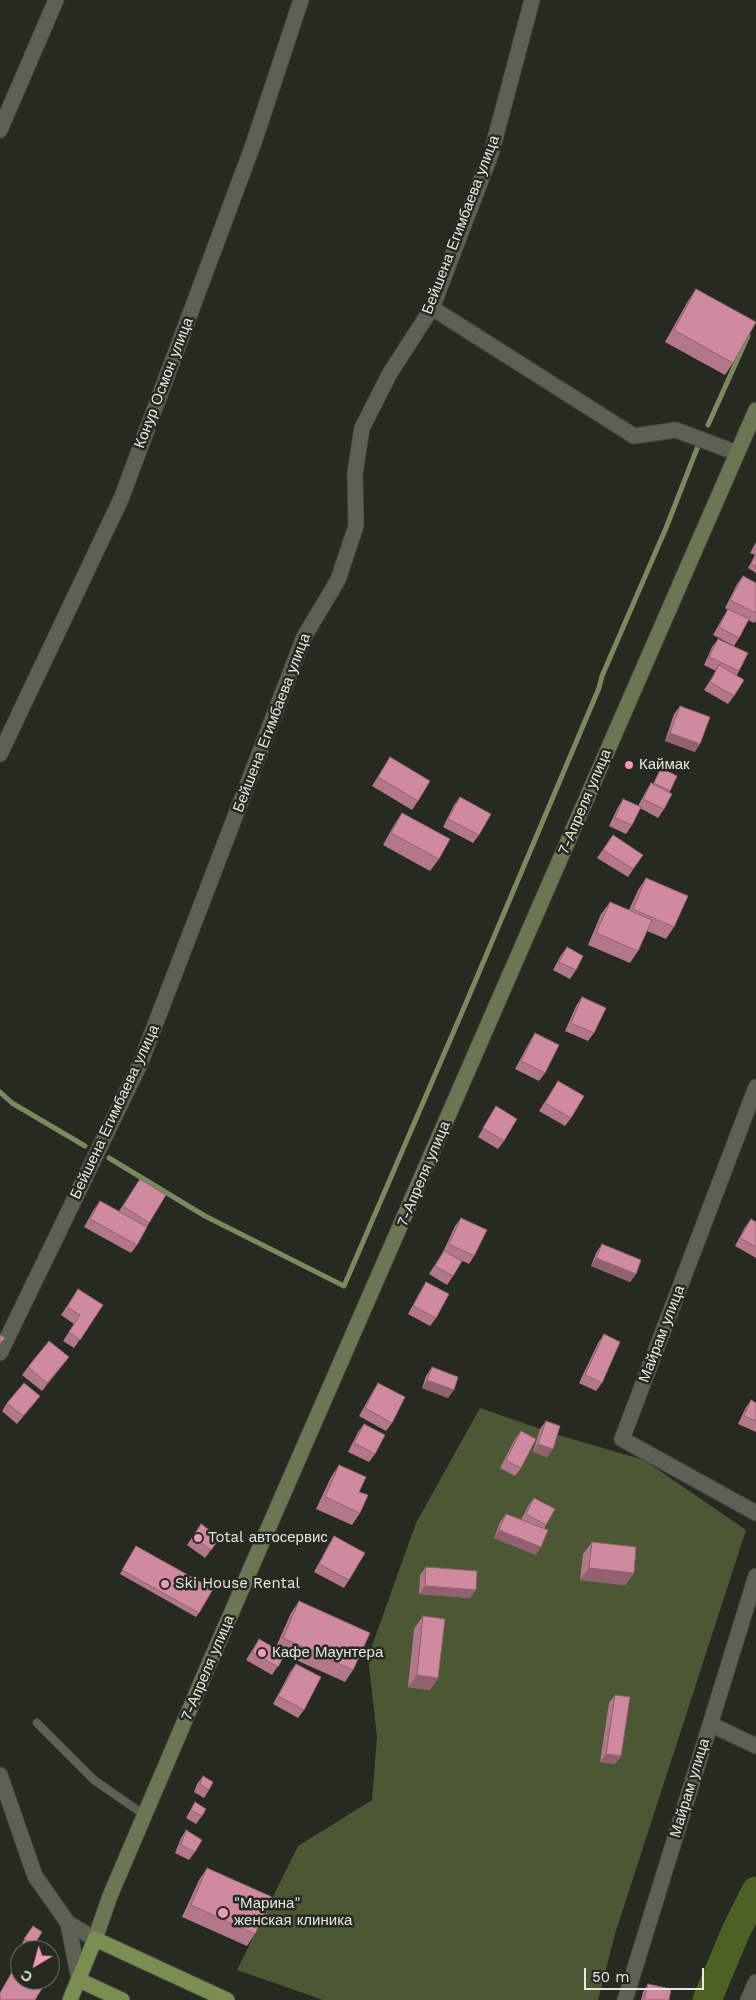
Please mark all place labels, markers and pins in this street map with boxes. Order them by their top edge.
place label: Каймак [639,756,690,774]
marker: Каймак [623,759,635,771]
place label: Total автосервис [208,1529,328,1547]
marker: Total автосервис [192,1532,204,1544]
place label: Ski House Rental [175,1575,300,1593]
marker: Ski House Rental [159,1578,171,1590]
place label: Кафе Маунтера [272,1644,383,1662]
marker: Кафе Маунтера [256,1647,268,1659]
place label: "Марина" женская клиника [234,1895,352,1930]
marker: "Марина" женская клиника [216,1906,230,1920]

